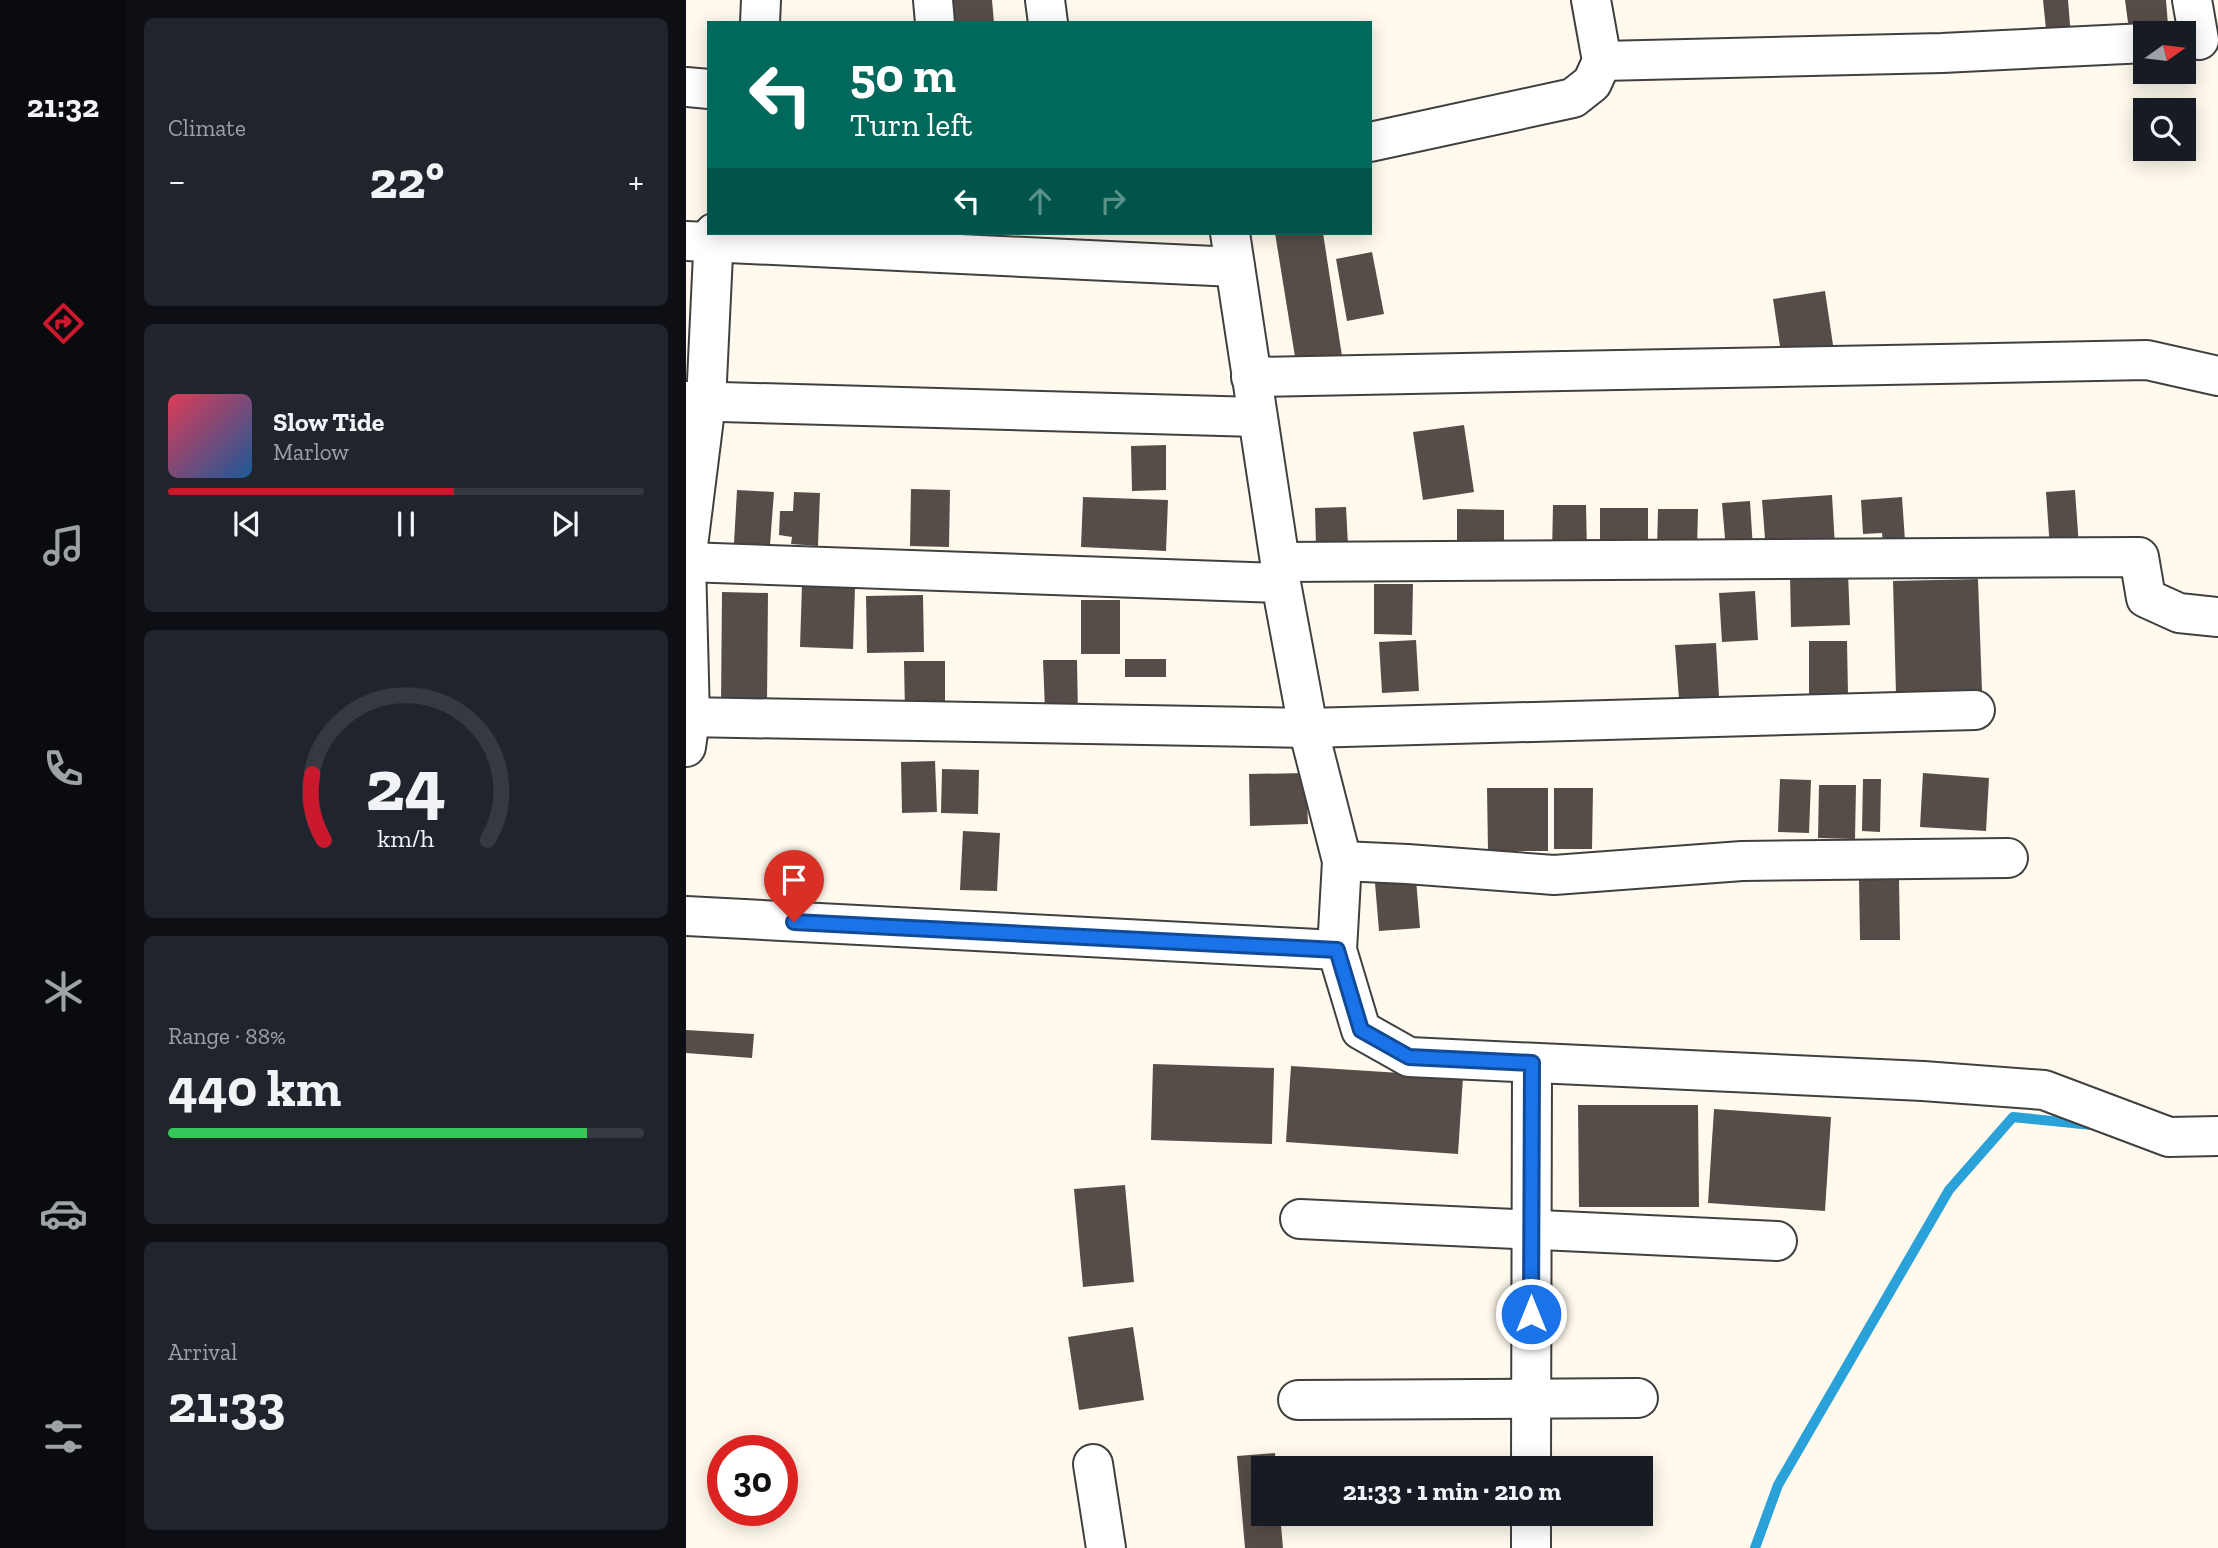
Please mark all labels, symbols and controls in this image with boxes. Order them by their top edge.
north arrow [2133,21,2196,84]
map controls [2133,21,2196,161]
text: 50 m [850,46,956,105]
icon: left [735,49,826,140]
text: 21:32 [27,87,99,125]
button: search [2133,98,2196,161]
text: Turn left [850,106,972,144]
text: Climate [168,114,246,142]
text: 22° [370,149,444,211]
text: − [168,158,186,204]
text: + [628,158,644,204]
icon: left [948,182,986,220]
icon: ahead [1021,182,1059,220]
icon: right [1094,182,1132,220]
icon: directions [39,299,88,348]
text: Slow Tide [273,406,384,438]
text: Marlow [273,438,349,466]
icon: previous [228,505,266,543]
icon: pause [387,505,425,543]
icon: next [546,505,584,543]
icon: music [39,521,88,570]
text: 24 [366,741,446,829]
icon: phone [39,744,88,793]
text: km/h [377,823,435,853]
pin [764,850,824,922]
icon: arrive [775,861,813,899]
icon: climate [39,967,88,1016]
text: Range · 88% [168,1022,286,1050]
text: 440 km [168,1057,341,1119]
icon: car [39,1189,88,1238]
position arrow [1494,1277,1568,1351]
text: Arrival [168,1338,237,1366]
text: 21:33 [168,1373,285,1435]
icon: filters [39,1412,88,1461]
speed limit sign: 30 [707,1435,798,1526]
text: 21:33 · 1 min · 210 m [1343,1475,1561,1507]

